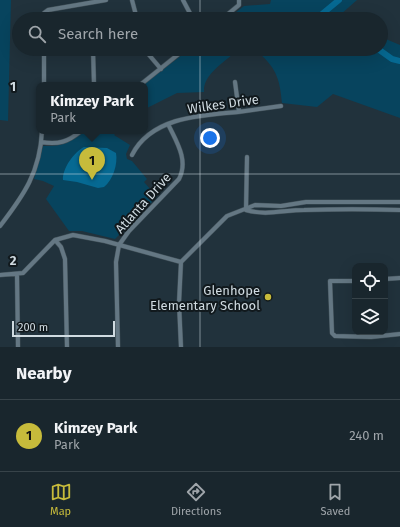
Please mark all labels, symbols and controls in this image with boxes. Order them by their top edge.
search box [12,12,388,56]
icon: search [26,23,48,45]
text: Search here [58,25,138,43]
text: 1 [10,79,16,94]
popup [36,82,148,134]
text: Kimzey Park [50,92,134,110]
street label: Wilkes Drive [186,92,260,116]
text: Park [50,110,76,125]
your location [200,128,220,148]
pin: 1 [79,147,105,180]
street label: Atlanta Drive [112,170,174,236]
text: 2 [10,253,17,268]
map controls [352,263,388,335]
button: locate [352,263,388,299]
place label: Glenhope Elementary School [150,283,260,313]
marker: Glenhope Elementary School [263,292,273,302]
button: layers [352,299,388,335]
scale bar [12,319,115,338]
text: 200 m [18,321,48,334]
text: Nearby [16,363,71,384]
text: Kimzey Park [54,419,137,437]
text: 1 [26,428,32,443]
text: 240 m [349,428,384,443]
text: Park [54,437,80,452]
tab: Map [50,481,72,518]
tab: Directions [171,481,221,518]
tab: Saved [321,481,350,518]

